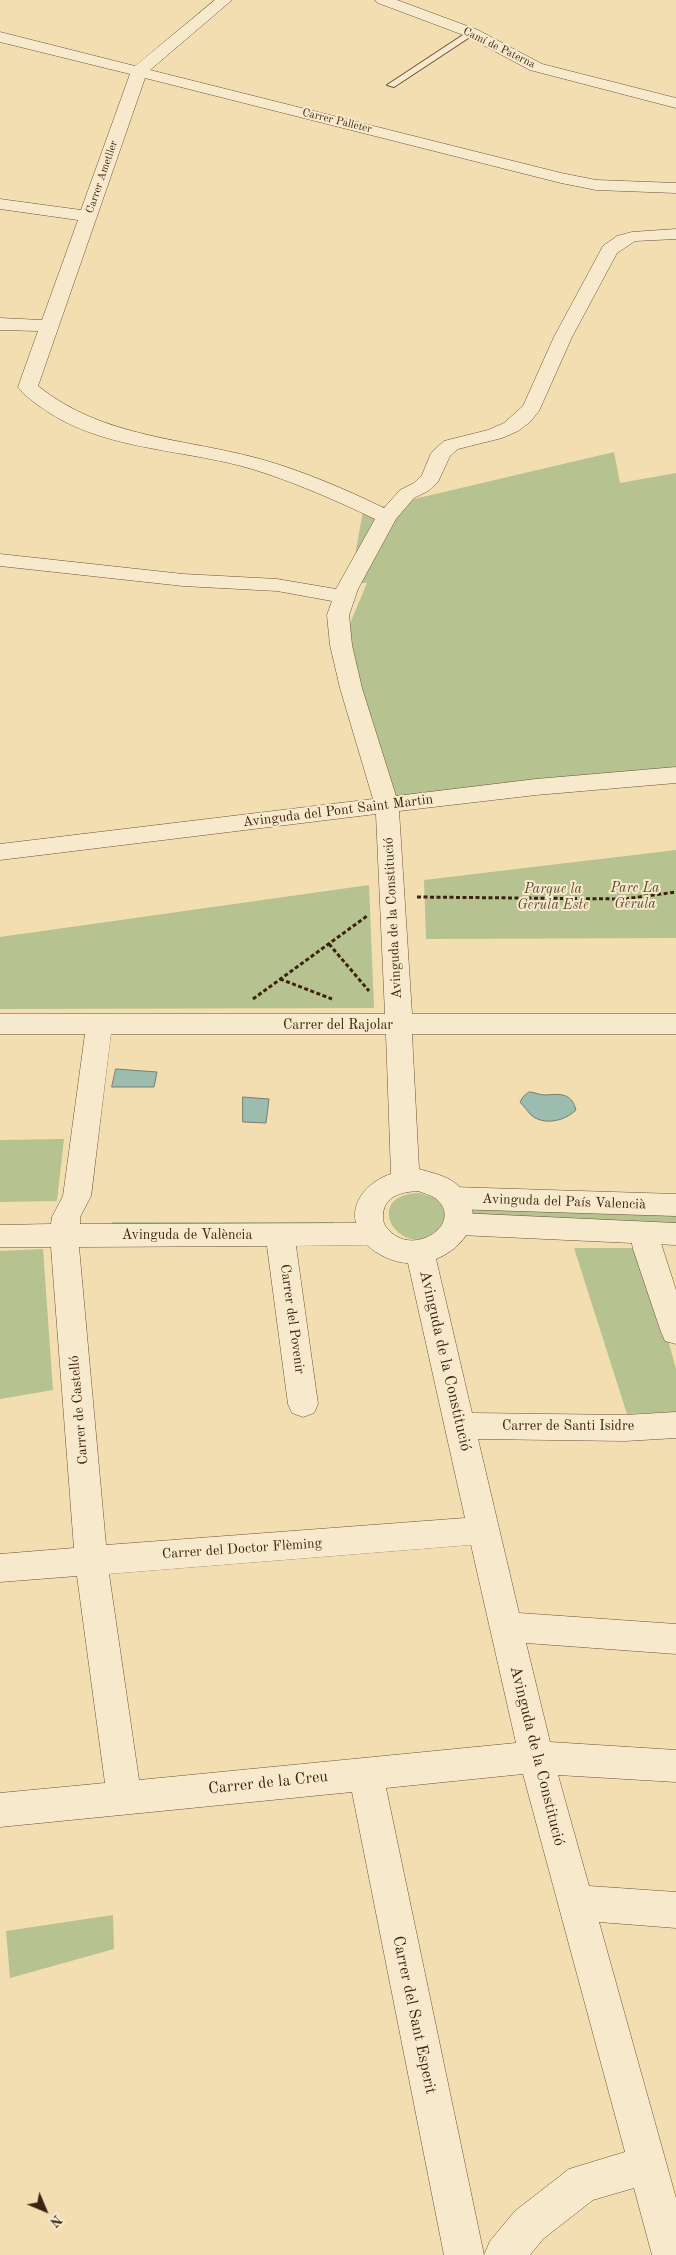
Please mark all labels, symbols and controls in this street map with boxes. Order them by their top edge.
street label: Camí de Paterna [461,25,537,71]
street label: Carrer Palleter [301,106,373,136]
street label: Carrer Ametller [83,139,121,215]
street label: Avinguda del Pont Saint Martin [242,791,434,831]
street label: Avinguda de la Constitució [380,837,406,999]
park label: Parc La Gerula [611,880,659,912]
park label: Parque la Gerula Este [517,881,589,914]
street label: Carrer del Rajolar [283,1017,393,1033]
street label: Avinguda del País Valencià [482,1191,646,1213]
street label: Avinguda de València [122,1227,252,1243]
street label: Carrer del Povenir [276,1263,308,1375]
street label: Avinguda de la Constitució [415,1269,475,1453]
street label: Carrer de Castelló [66,1355,92,1465]
street label: Carrer de Santi Isidre [502,1418,634,1434]
street label: Carrer del Doctor Flèming [161,1535,323,1563]
street label: Avinguda de la Constitució [505,1664,569,1848]
street label: Carrer de la Creu [207,1767,329,1799]
street label: Carrer del Sant Esperit [388,1934,440,2096]
north arrow [20,2185,70,2235]
text: N [47,2212,64,2229]

